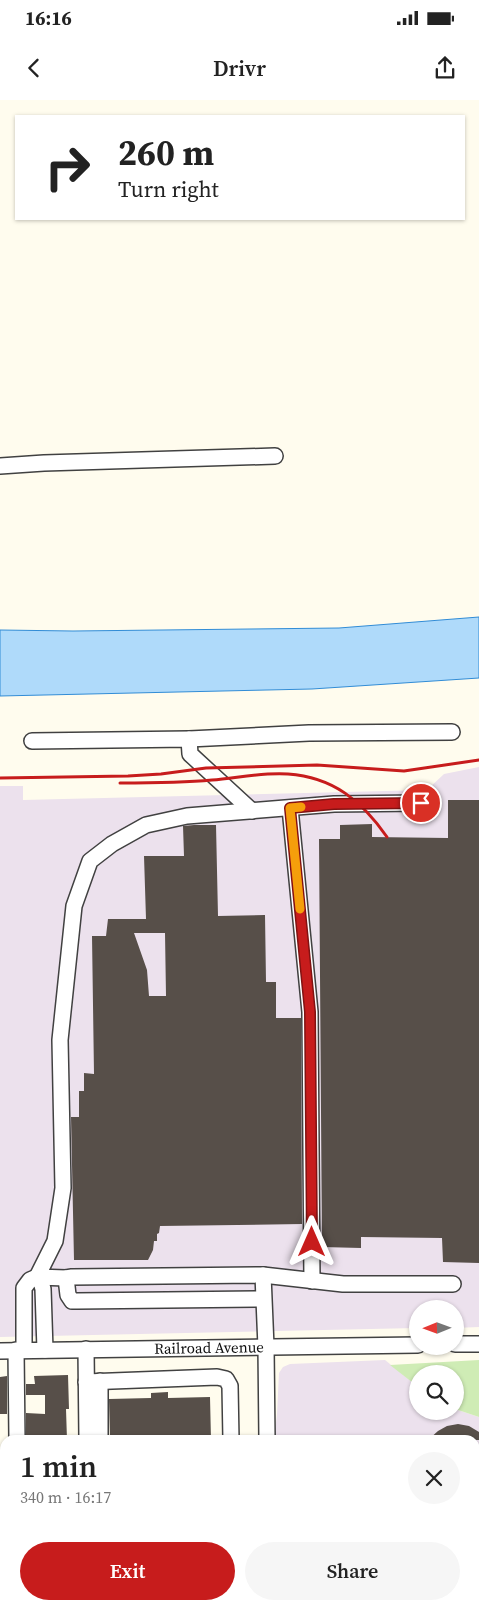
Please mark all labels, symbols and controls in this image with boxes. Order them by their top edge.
text: 16:16 [25,5,72,31]
text: Drivr [213,53,266,83]
icon: back [20,54,48,82]
icon: share [431,54,459,82]
text: 260 m [118,129,214,177]
icon: right [35,135,100,200]
text: Turn right [118,174,219,204]
pin [400,782,442,824]
icon: arrive [407,789,435,817]
position arrow [285,1215,337,1267]
north arrow [409,1300,464,1355]
map controls [409,1300,464,1420]
street label: Railroad Avenue [154,1336,264,1359]
button: search [409,1365,464,1420]
text: 1 min [20,1446,97,1487]
button: close [408,1452,460,1504]
text: 340 m · 16:17 [20,1486,111,1508]
button: Exit [20,1542,235,1600]
button: Share [245,1542,460,1600]

